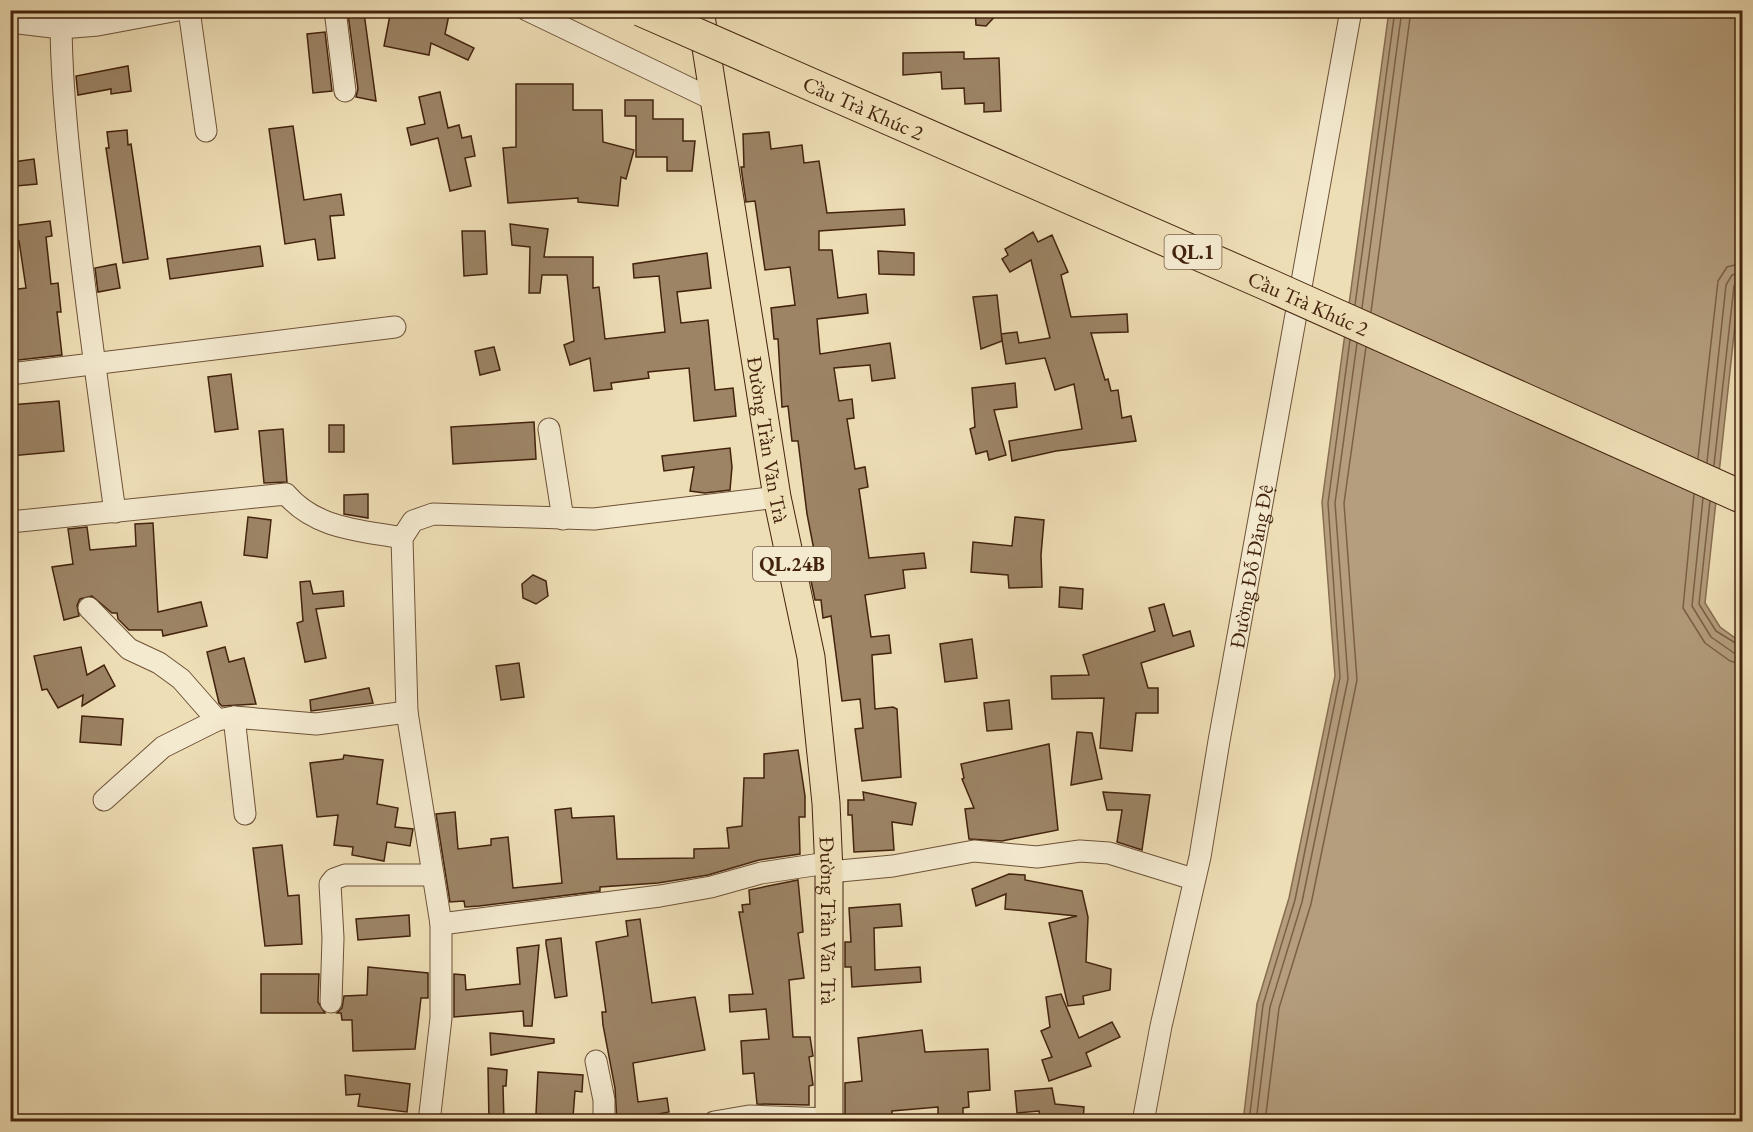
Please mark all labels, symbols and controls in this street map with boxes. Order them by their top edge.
street label: Cầu Trà Khúc 2 [799,69,928,146]
road number: QL.1 [1164,235,1222,269]
street label: Cầu Trà Khúc 2 [1244,264,1373,342]
street label: Đường Trần Văn Trà [741,354,796,526]
street label: Đường Đỗ Đăng Đệ [1222,482,1279,650]
road number: QL.24B [753,547,831,581]
street label: Đường Trần Văn Trà [814,836,843,1005]

